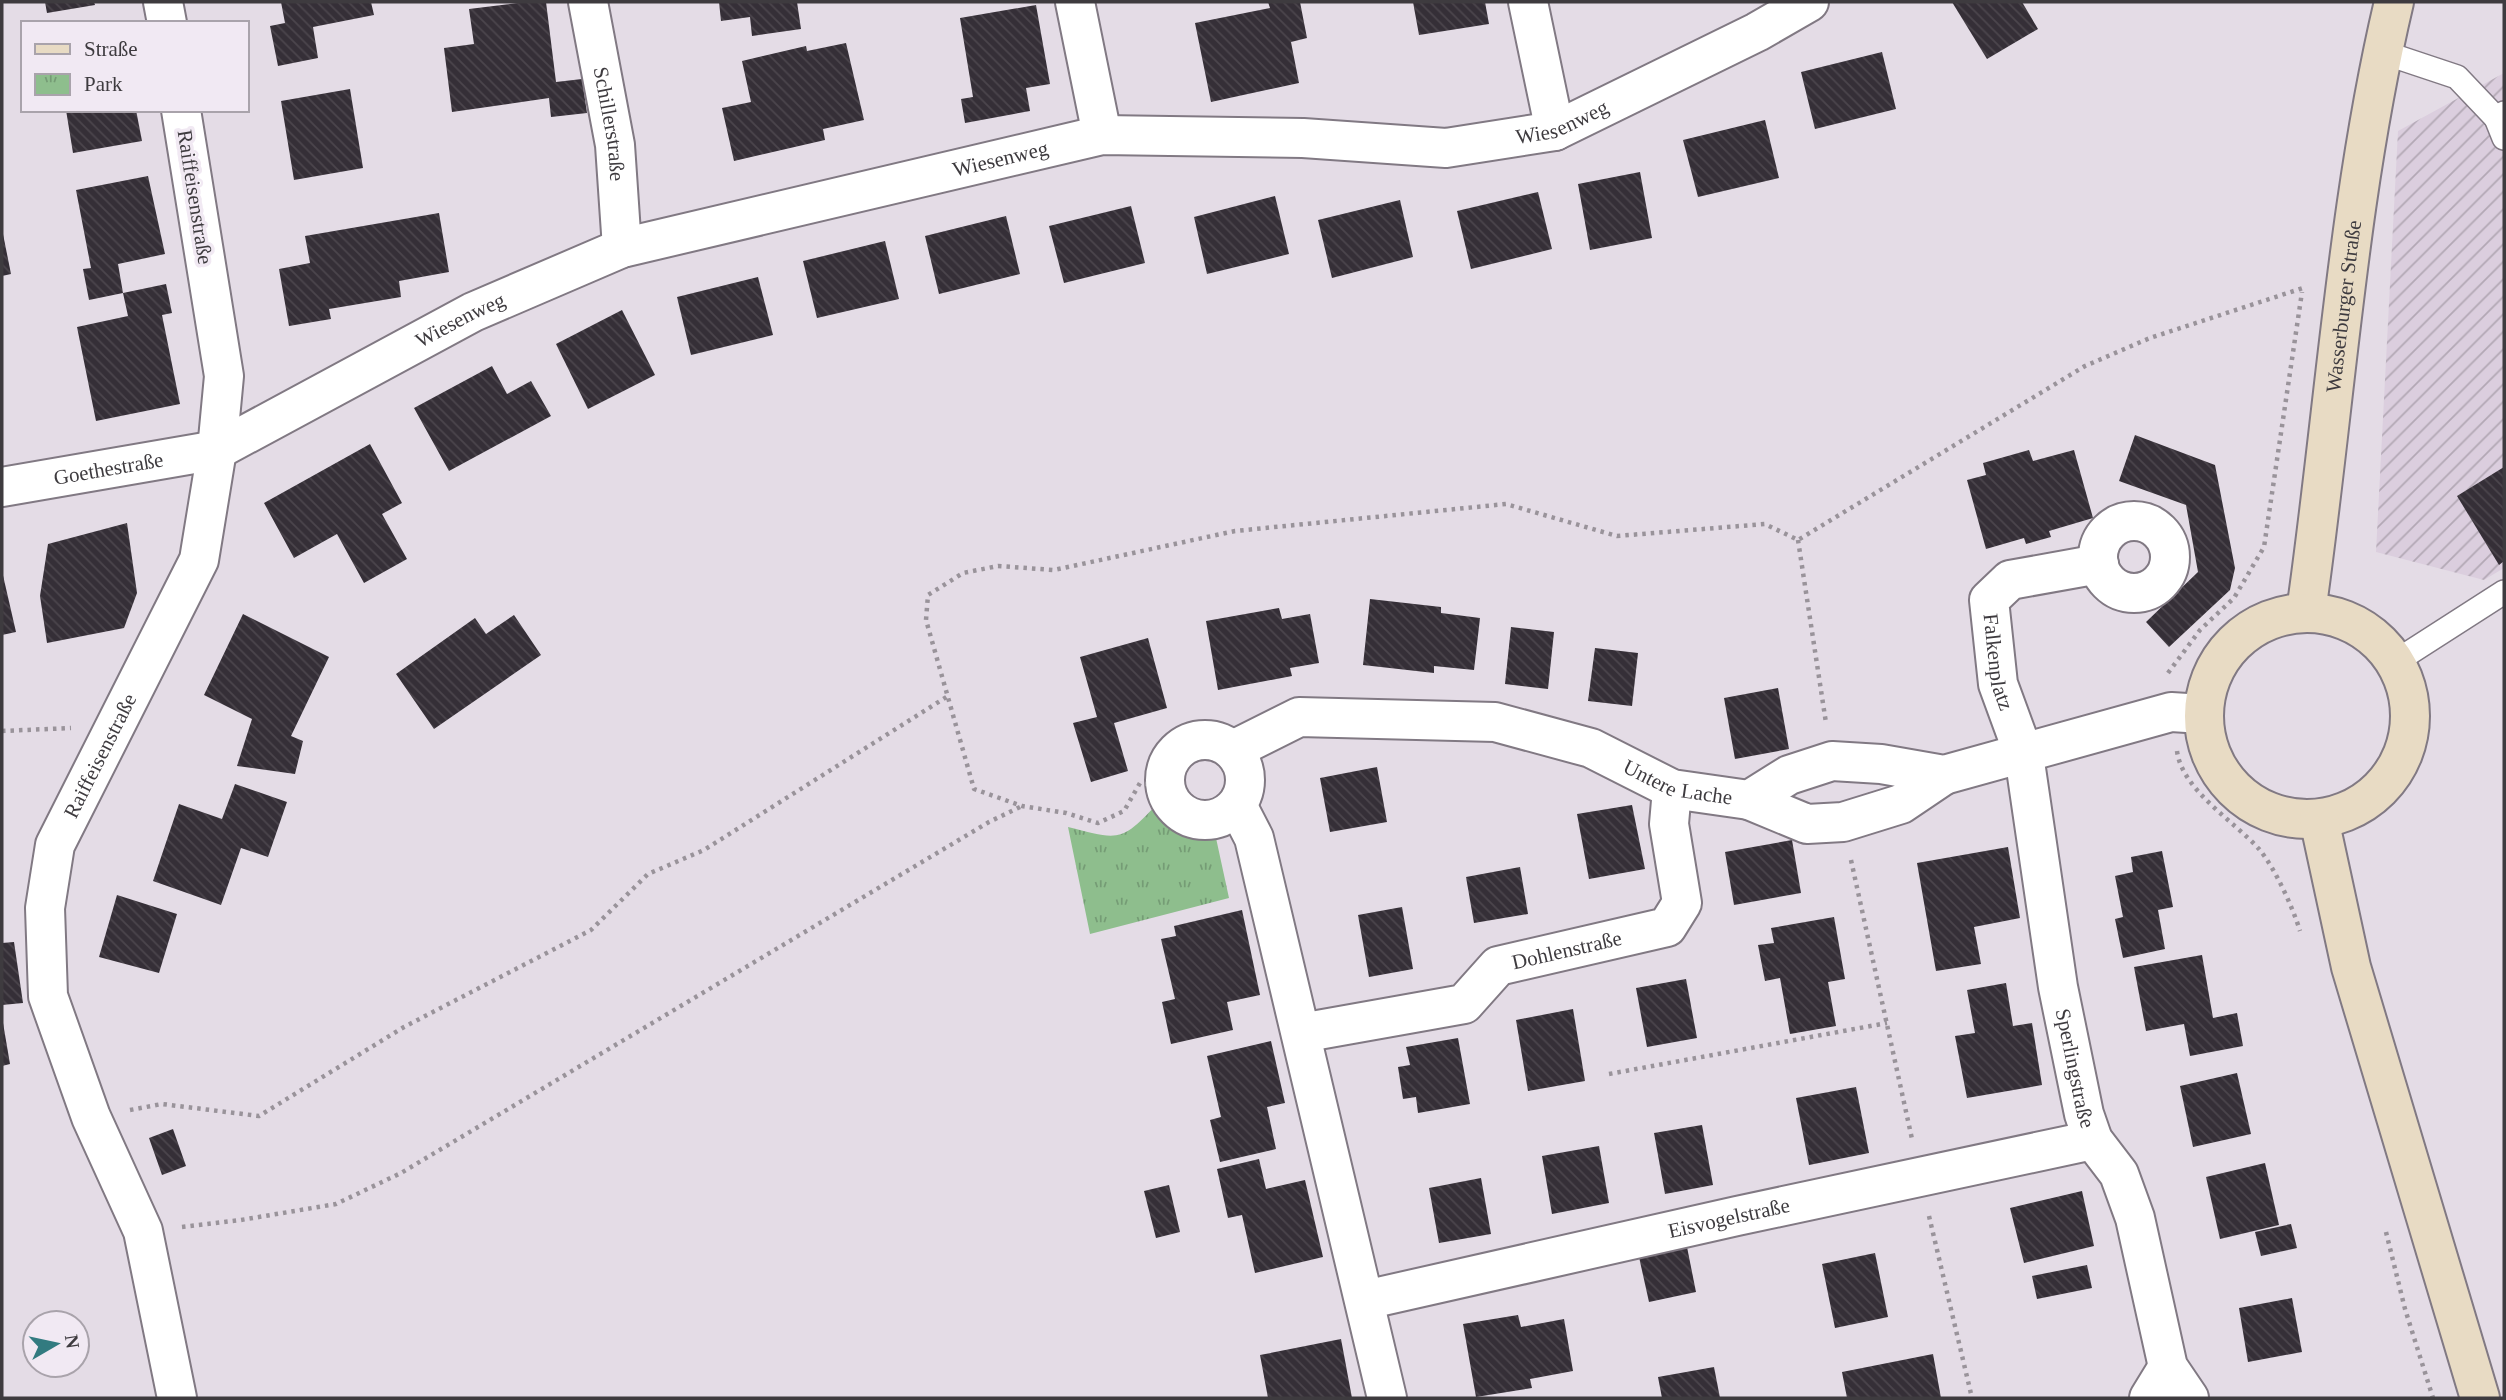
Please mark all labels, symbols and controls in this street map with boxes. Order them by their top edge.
legend [21,21,248,112]
text: Straße [84,37,138,61]
street label: Schillerstraße [588,65,629,182]
text: Park [84,72,123,96]
street label: Wiesenweg [1514,95,1612,149]
street label: Raiffeisenstraße [173,128,217,266]
street label: Wiesenweg [950,136,1051,182]
street label: Wasserburger Straße [2321,219,2366,394]
street label: Wiesenweg [411,288,509,353]
street label: Goethestraße [52,447,165,490]
street label: Falkenplatz [1979,612,2019,714]
street label: Raiffeisenstraße [59,690,142,822]
street label: Untere Lache [1619,754,1734,809]
street label: Dohlenstraße [1509,926,1624,974]
street label: Sperlingstraße [2051,1006,2100,1131]
street label: Eisvogelstraße [1666,1193,1792,1243]
north arrow [21,1309,91,1379]
text: N [61,1333,84,1350]

